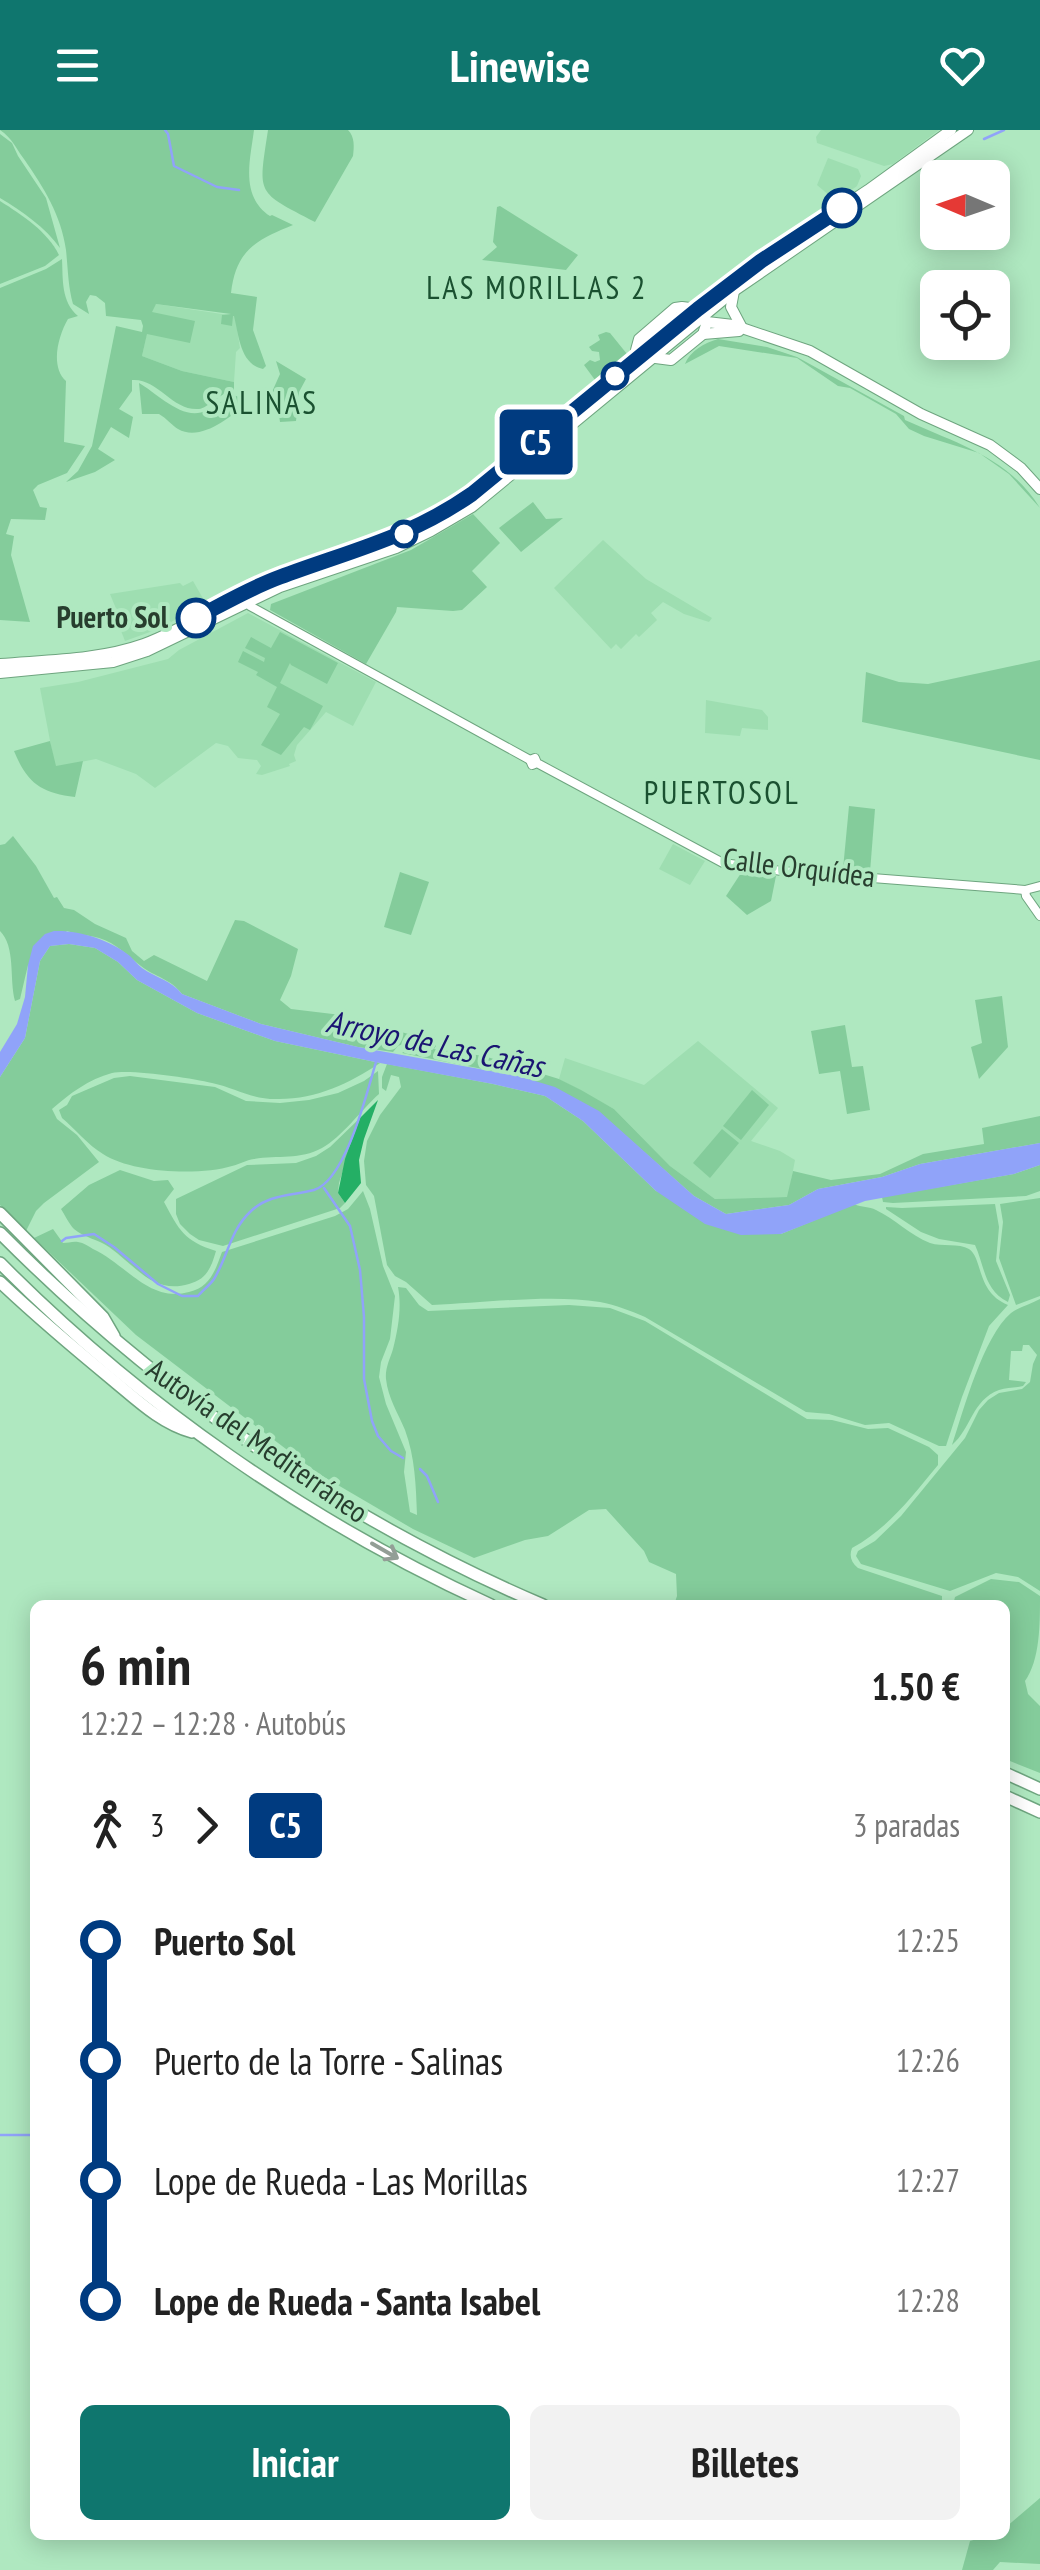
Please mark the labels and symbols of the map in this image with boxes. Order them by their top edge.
north arrow [920,160,1010,250]
unlabelled marker [823,189,861,227]
district label: LAS MORILLAS 2 [426,266,648,308]
unlabelled marker [602,363,628,389]
district label: SALINAS [205,381,319,423]
line badge: C5 [491,410,581,474]
unlabelled marker [391,521,417,547]
place label: Puerto Sol [57,597,169,636]
marker: Puerto Sol [177,599,215,637]
district label: PUERTOSOL [644,771,800,813]
street label: Calle Orquídea [721,838,877,895]
water label: Arroyo de Las Cañas [323,1000,551,1087]
street label: Autovía del Mediterráneo [140,1349,376,1531]
one-way arrow [369,1542,399,1562]

